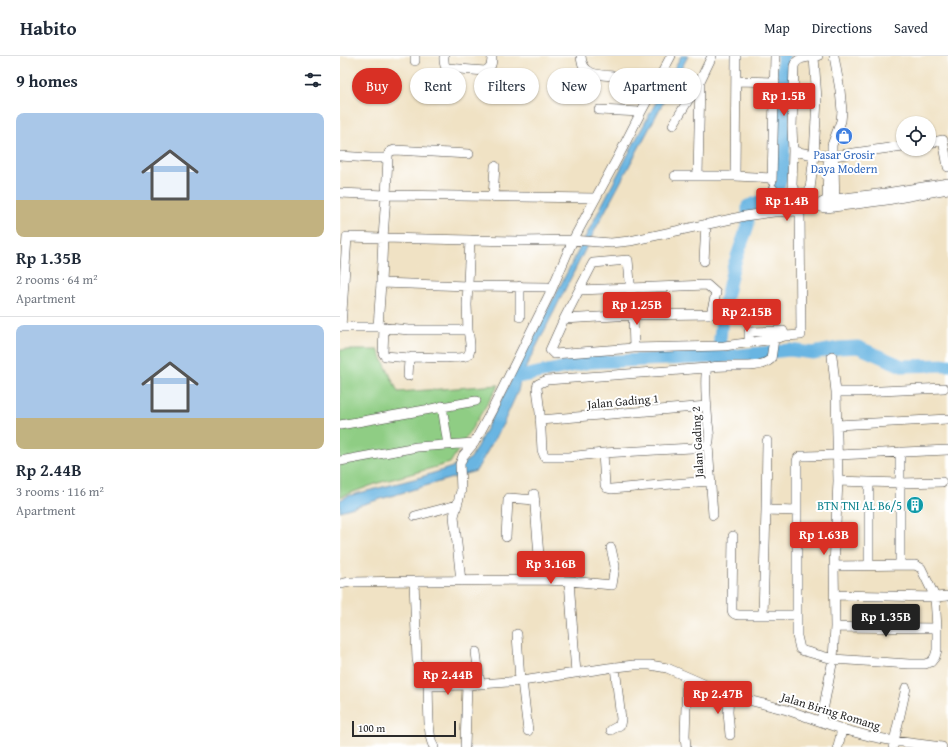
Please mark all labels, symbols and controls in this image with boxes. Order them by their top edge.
text: Habito [20,14,77,42]
text: Map [764,18,790,38]
text: Directions [812,18,872,38]
text: Saved [894,18,928,38]
text: 9 homes [16,68,78,93]
chip: Buy [352,68,402,104]
chip: Rent [410,68,466,104]
chip: Filters [474,68,539,104]
chip: New [547,68,601,104]
chip: Apartment [609,68,701,104]
icon: filters [302,69,324,91]
pin: Rp 1.5B [747,83,821,117]
text: Rp 1.5B [762,86,806,105]
map controls [896,116,936,156]
button: locate [896,116,936,156]
shop icon: Pasar Grosir Daya Modern [834,126,854,146]
icon: home [134,139,206,211]
place label: Pasar Grosir Daya Modern [811,146,878,177]
pin: Rp 1.4B [750,188,824,222]
text: Rp 1.4B [765,191,809,210]
text: Rp 1.35B [16,245,82,270]
text: 2 rooms · 64 m² [16,270,98,289]
text: Apartment [16,289,76,308]
pin: Rp 1.25B [596,292,678,326]
text: Rp 1.25B [612,295,662,314]
pin: Rp 2.15B [706,299,788,333]
text: Rp 2.15B [722,302,772,321]
icon: home [134,351,206,423]
street label: Jalan Gading 1 [585,389,660,413]
street label: Jalan Gading 2 [687,406,707,480]
text: Rp 2.44B [16,457,82,482]
text: 3 rooms · 116 m² [16,482,104,501]
building icon: BTN TNI AL B6/5 [905,495,925,515]
place label: BTN TNI AL B6/5 [817,497,902,514]
text: Apartment [16,501,76,520]
pin: Rp 1.63B [783,522,865,556]
text: Rp 1.63B [799,525,849,544]
pin: Rp 3.16B [510,551,592,585]
text: Rp 3.16B [526,554,576,573]
pin: Rp 1.35B [845,604,927,638]
text: Rp 1.35B [861,607,911,626]
pin: Rp 2.44B [407,662,489,696]
text: Rp 2.44B [423,665,473,684]
pin: Rp 2.47B [677,681,759,715]
text: Rp 2.47B [693,684,743,703]
street label: Jalan Biring Romang [777,687,883,734]
scale bar [352,719,456,738]
text: 100 m [358,720,385,736]

